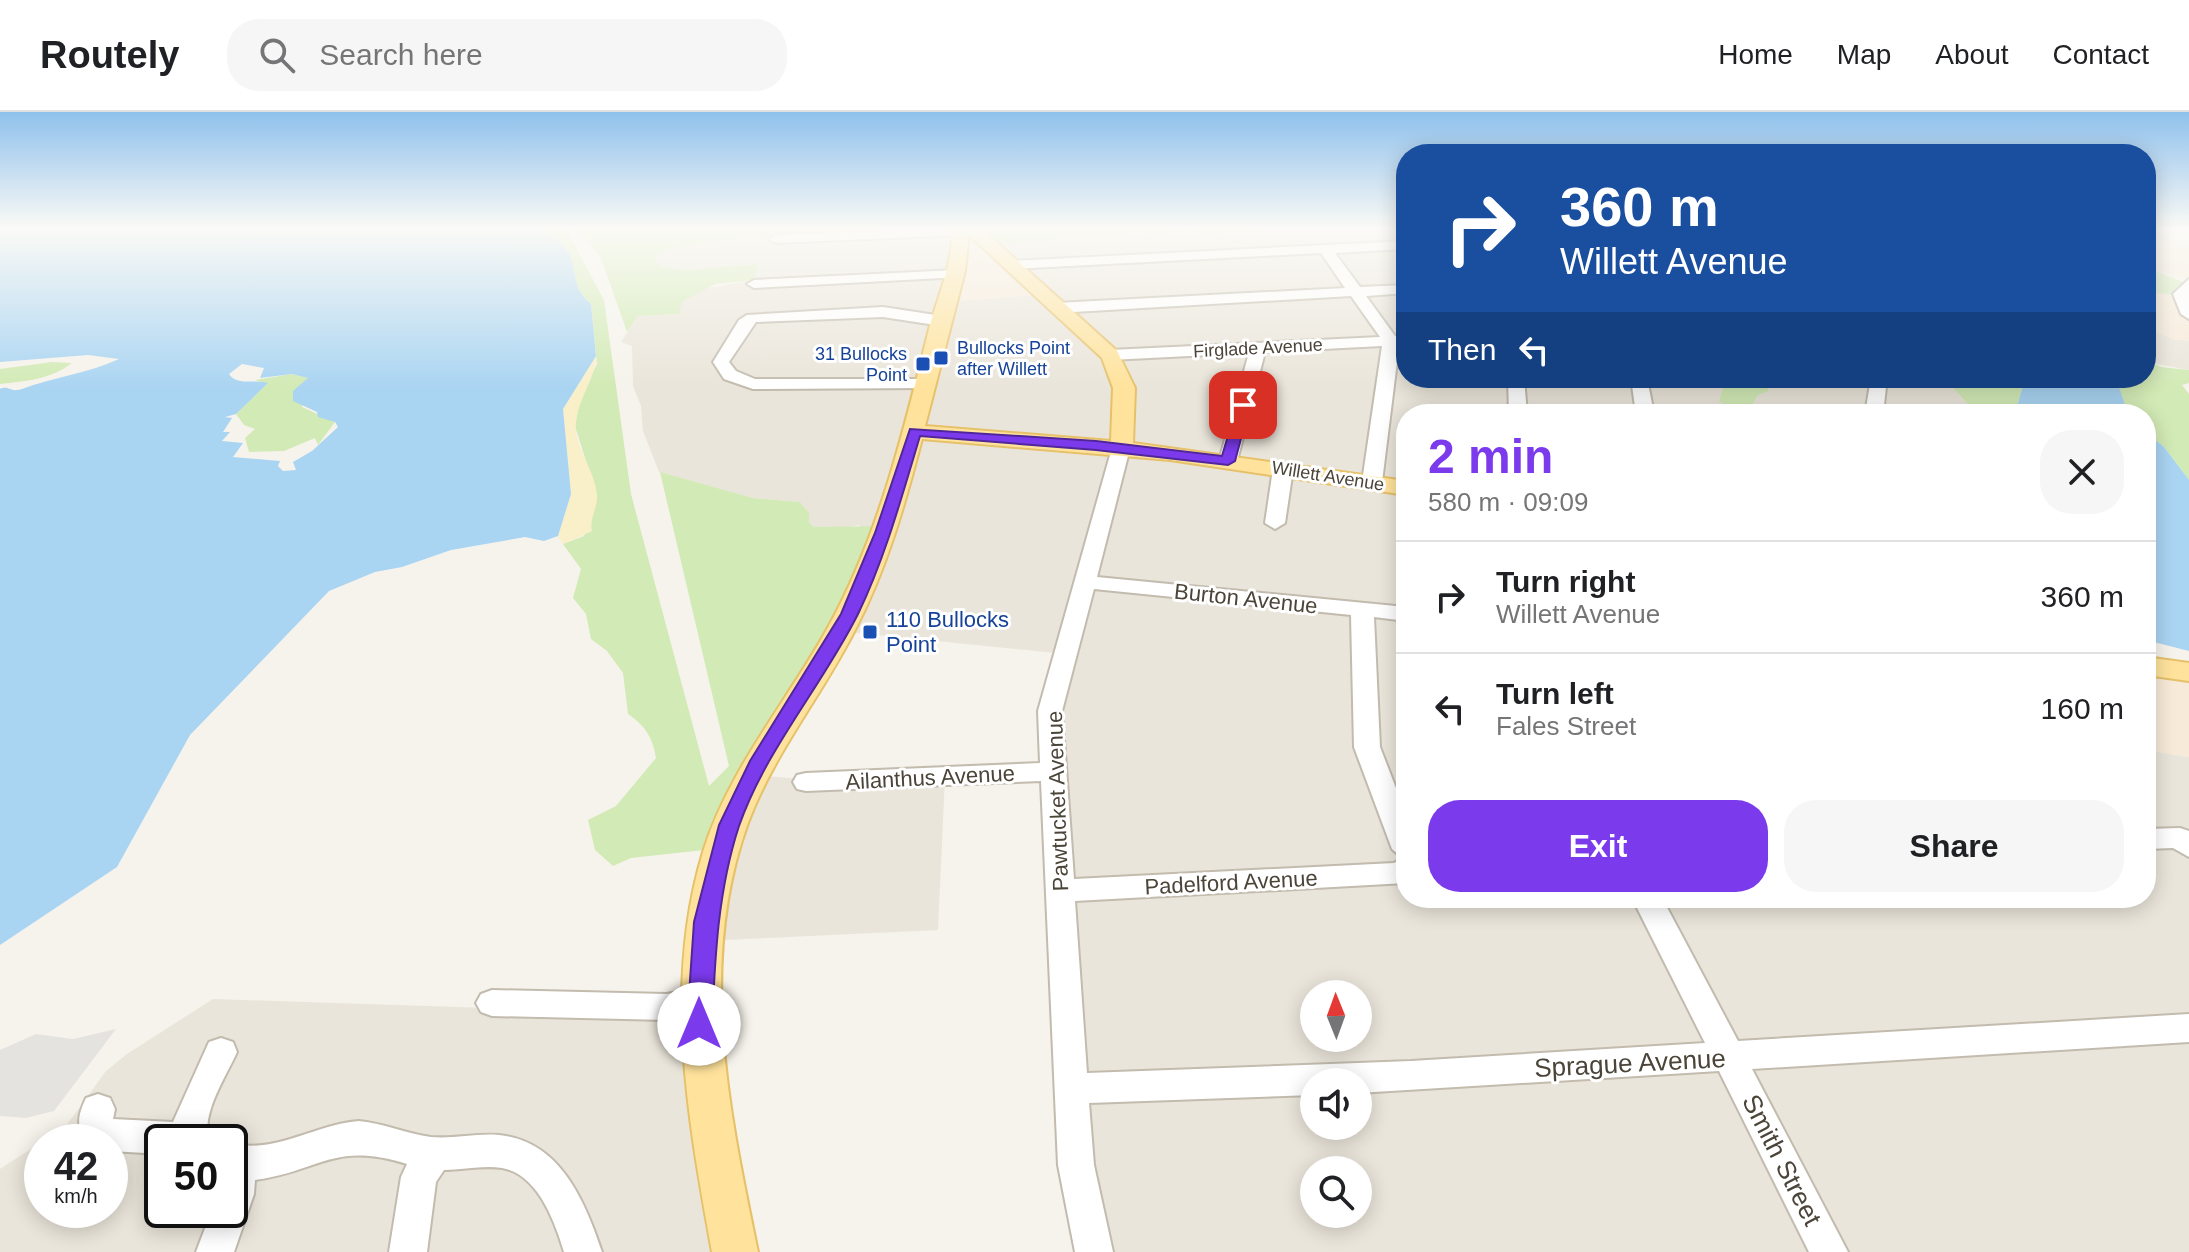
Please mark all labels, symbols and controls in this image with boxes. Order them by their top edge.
search box [227,19,787,91]
icon: search [255,33,299,77]
text: Routely [40,34,179,76]
text: Search here [319,38,483,71]
text: Home [1718,39,1793,70]
text: Map [1837,39,1891,70]
text: About [1935,39,2009,70]
text: Contact [2053,39,2149,70]
text: 360 m [1560,175,1719,238]
icon: right [1428,176,1532,280]
text: Willett Avenue [1560,241,1787,282]
icon: left [1512,328,1556,372]
text: Then [1428,333,1496,366]
street label: Firglade Avenue [1193,335,1323,361]
place label: Bullocks Point after Willett [957,338,1070,379]
place label: 31 Bullocks Point [815,344,907,385]
marker: Bullocks Point after Willett [932,349,950,367]
marker: 31 Bullocks Point [914,355,932,373]
pin [1209,371,1277,439]
icon: arrive [1221,383,1265,427]
text: 2 min [1428,430,1553,483]
button: close [2040,430,2124,514]
street label: Willett Avenue [1270,457,1386,495]
text: 580 m · 09:09 [1428,487,1588,517]
text: Turn right [1496,565,1635,598]
icon: right [1428,575,1472,619]
street label: Burton Avenue [1173,579,1319,618]
text: 360 m [2041,580,2124,613]
text: Willett Avenue [1496,599,1660,629]
place label: 110 Bullocks Point [886,607,1009,657]
marker: 110 Bullocks Point [861,623,879,641]
text: Turn left [1496,677,1614,710]
icon: left [1428,687,1472,731]
text: 160 m [2041,692,2124,725]
street label: Pawtucket Avenue [1042,710,1073,892]
text: Fales Street [1496,711,1636,741]
street label: Ailanthus Avenue [845,761,1015,794]
button: Exit [1428,800,1768,892]
button: Share [1784,800,2124,892]
street label: Padelford Avenue [1144,865,1318,900]
north arrow [1300,980,1372,1052]
map controls [1300,980,1372,1228]
position arrow [657,982,741,1066]
street label: Sprague Avenue [1533,1043,1727,1083]
button: sound [1300,1068,1372,1140]
street label: Smith Street [1736,1089,1828,1231]
speed limit sign: 50 [144,1124,248,1228]
text: 42 [54,1144,98,1188]
button: search [1300,1156,1372,1228]
text: km/h [54,1185,98,1207]

